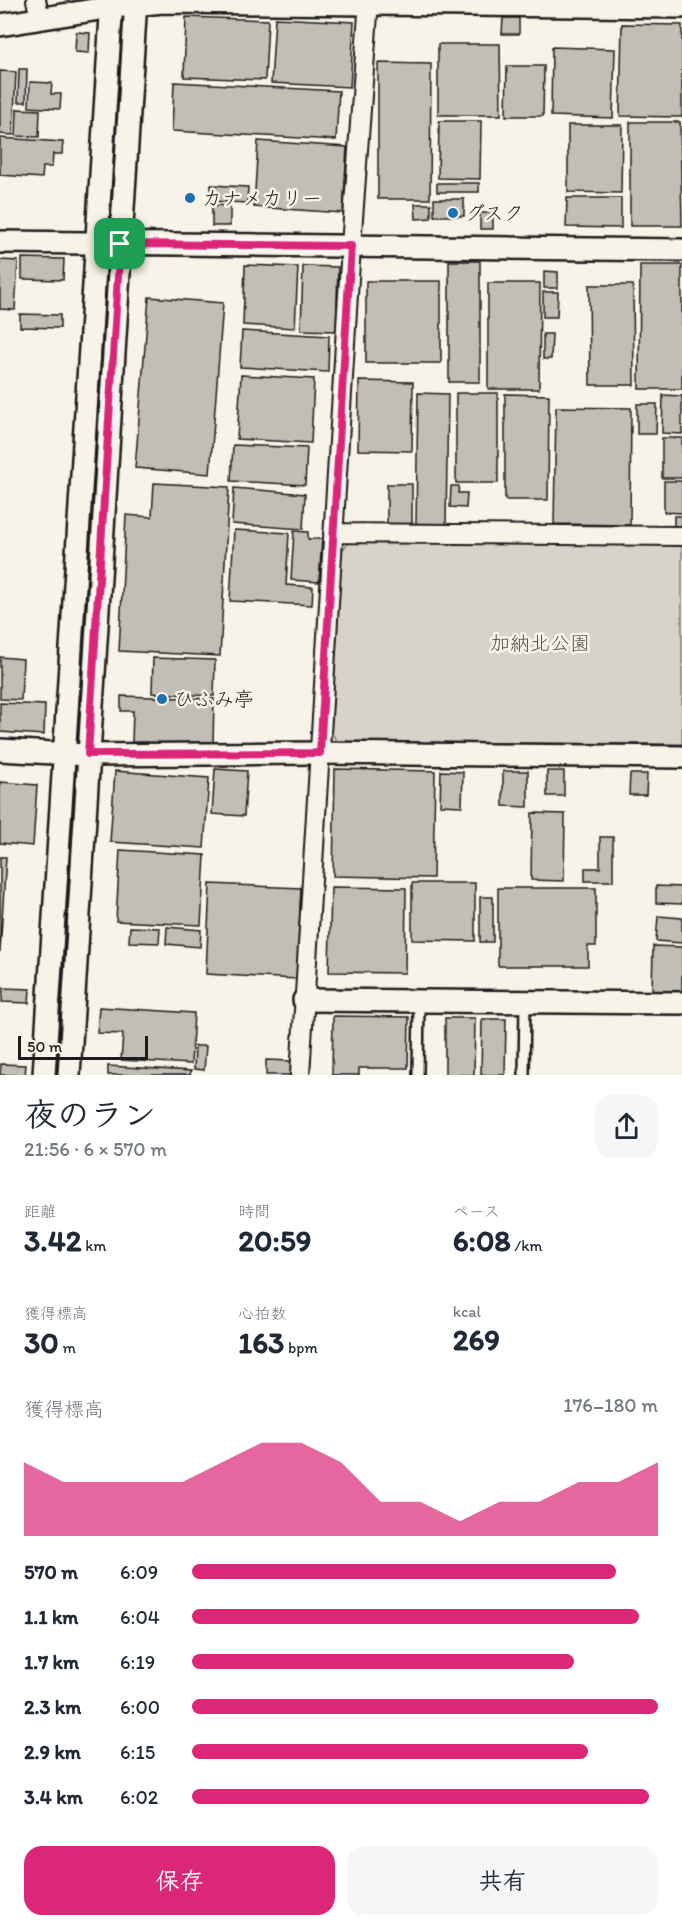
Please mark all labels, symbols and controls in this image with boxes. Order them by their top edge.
place label: カナメカリー [202,186,322,210]
marker: カナメカリー [183,191,197,205]
place label: グスク [465,201,524,225]
marker: グスク [446,206,460,220]
pin [94,218,145,269]
icon: arrive [103,227,136,260]
park label: 加納北公園 [490,631,590,655]
place label: ひふみ亭 [174,687,254,711]
marker: ひふみ亭 [155,692,169,706]
scale bar [18,1033,148,1060]
text: 50 m [27,1037,62,1056]
text: 夜のラン [24,1095,156,1134]
button: share [595,1095,658,1158]
text: 21:56 · 6 × 570 m [24,1137,167,1161]
text: 距離 [24,1202,56,1221]
text: 時間 [238,1202,270,1221]
text: ペース [453,1202,500,1221]
text: 3.42 [24,1222,82,1259]
text: 20:59 [238,1222,311,1259]
text: 6:08 [453,1222,511,1259]
text: km [82,1236,106,1255]
text: /km [511,1236,542,1255]
text: kcal [453,1302,481,1321]
text: 獲得標高 [24,1304,88,1323]
text: 心拍数 [238,1304,286,1323]
text: 269 [453,1321,500,1358]
text: 30 [24,1324,59,1361]
text: 163 [238,1324,284,1361]
text: m [59,1338,76,1357]
text: bpm [284,1338,318,1357]
text: 176–180 m [563,1393,658,1417]
text: 獲得標高 [24,1397,104,1421]
text: 570 m [24,1560,78,1584]
text: 6:09 [120,1560,158,1584]
text: 1.1 km [24,1605,78,1629]
text: 6:04 [120,1605,160,1629]
text: 1.7 km [24,1650,79,1674]
text: 6:19 [120,1650,155,1674]
text: 2.3 km [24,1695,81,1719]
text: 6:00 [120,1695,160,1719]
text: 2.9 km [24,1740,81,1764]
text: 6:15 [120,1740,155,1764]
text: 3.4 km [24,1785,83,1809]
text: 6:02 [120,1785,158,1809]
button: 保存 [24,1846,335,1915]
button: 共有 [347,1846,658,1915]

